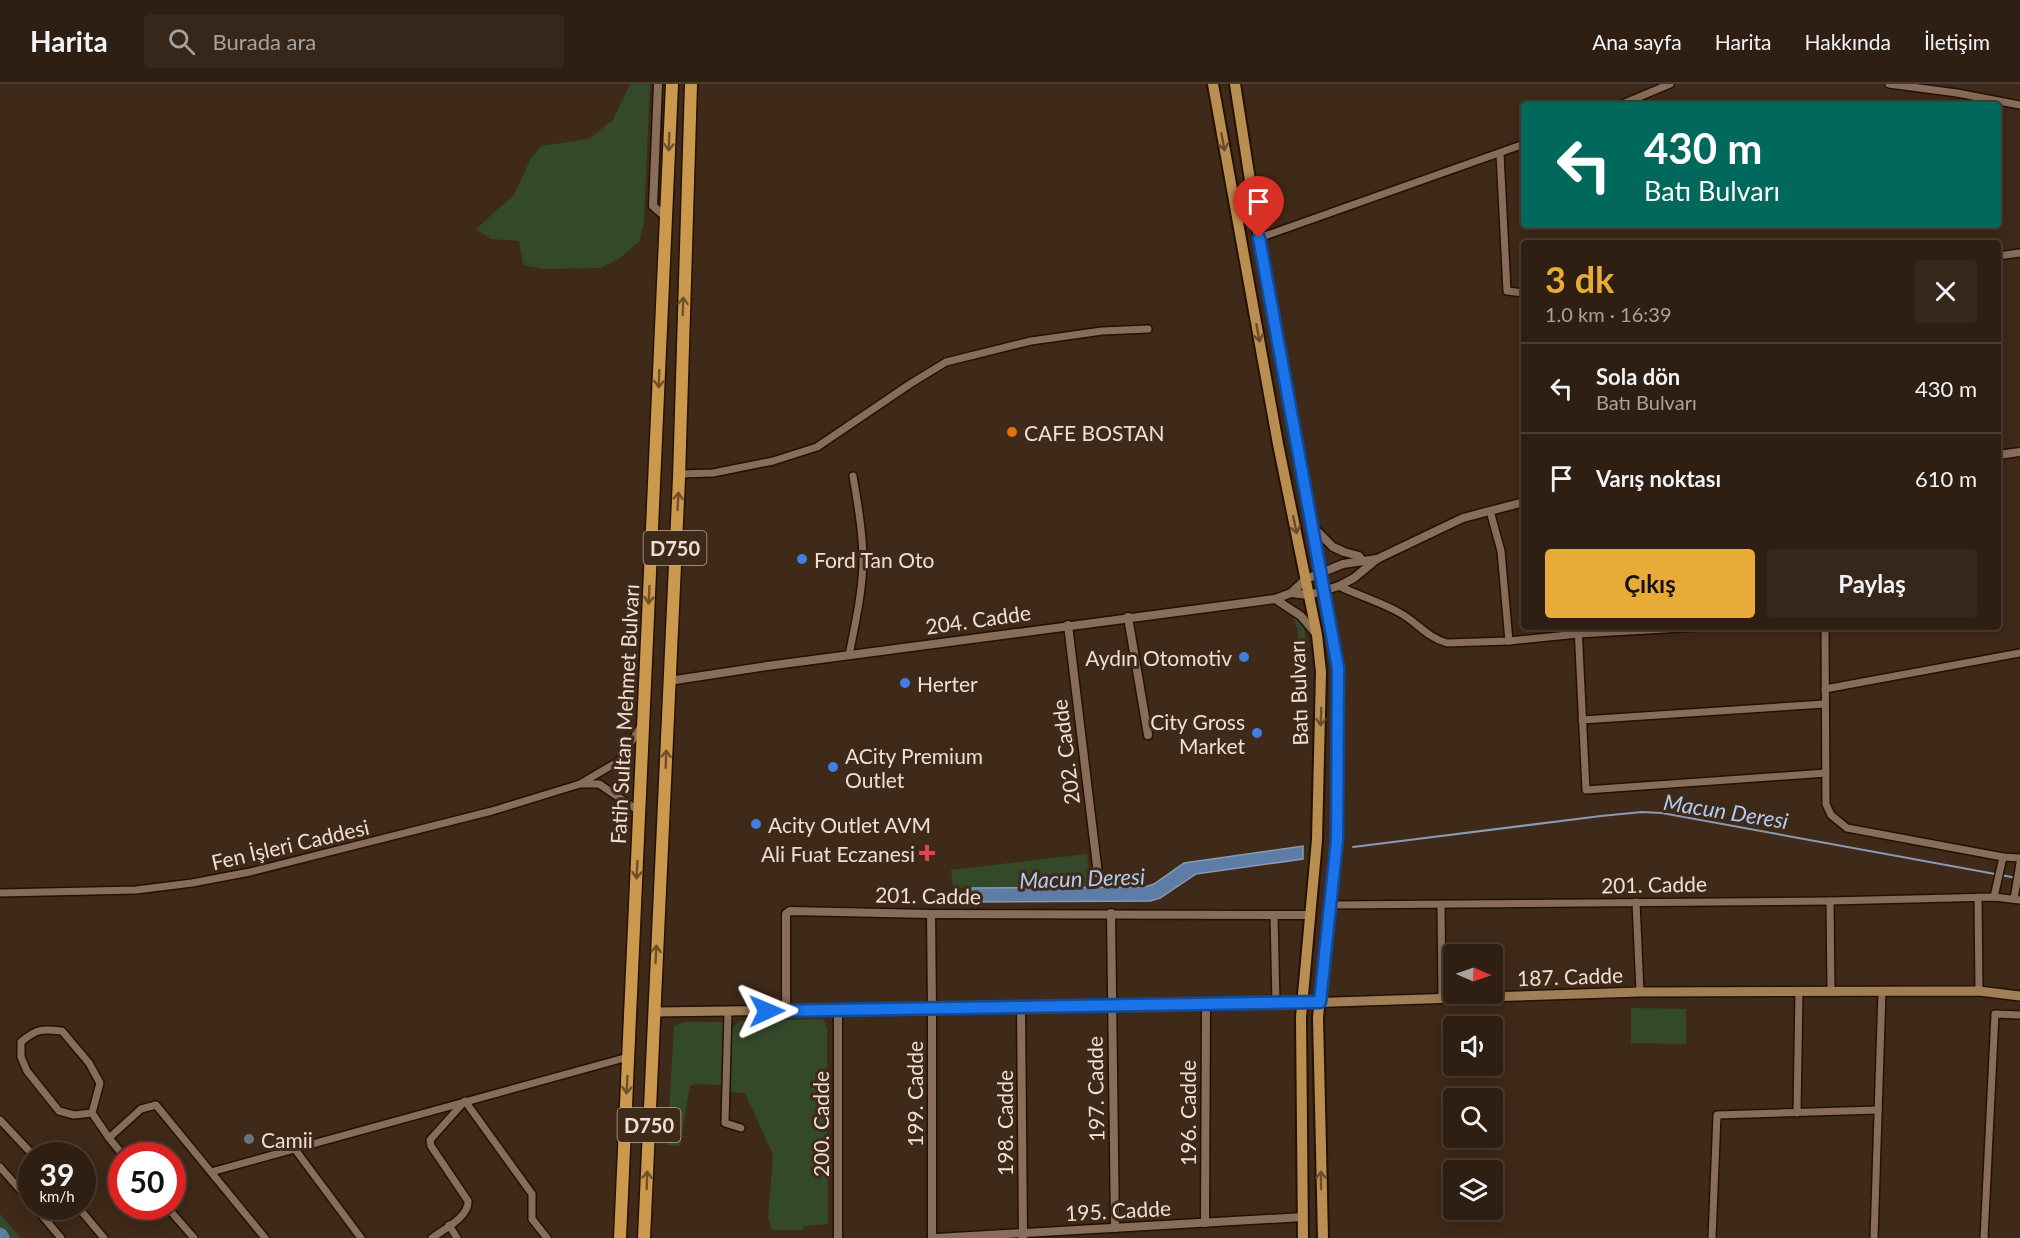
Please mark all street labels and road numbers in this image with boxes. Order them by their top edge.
road number: D750 [644,531,706,565]
street label: Fatih Sultan Mehmet Bulvarı [605,583,643,845]
street label: 204. Cadde [924,599,1032,639]
street label: Batı Bulvarı [1284,640,1312,746]
street label: 202. Cadde [1046,698,1084,806]
street label: Fen İşleri Caddesi [209,814,371,874]
street label: 201. Cadde [1601,871,1707,897]
street label: 201. Cadde [875,882,981,908]
street label: 187. Cadde [1517,962,1623,990]
street label: 197. Cadde [1082,1036,1108,1142]
street label: 199. Cadde [902,1041,927,1147]
street label: 196. Cadde [1175,1060,1200,1166]
street label: 198. Cadde [992,1070,1017,1176]
street label: 200. Cadde [808,1071,833,1177]
road number: D750 [618,1108,680,1142]
street label: 195. Cadde [1064,1195,1172,1225]

